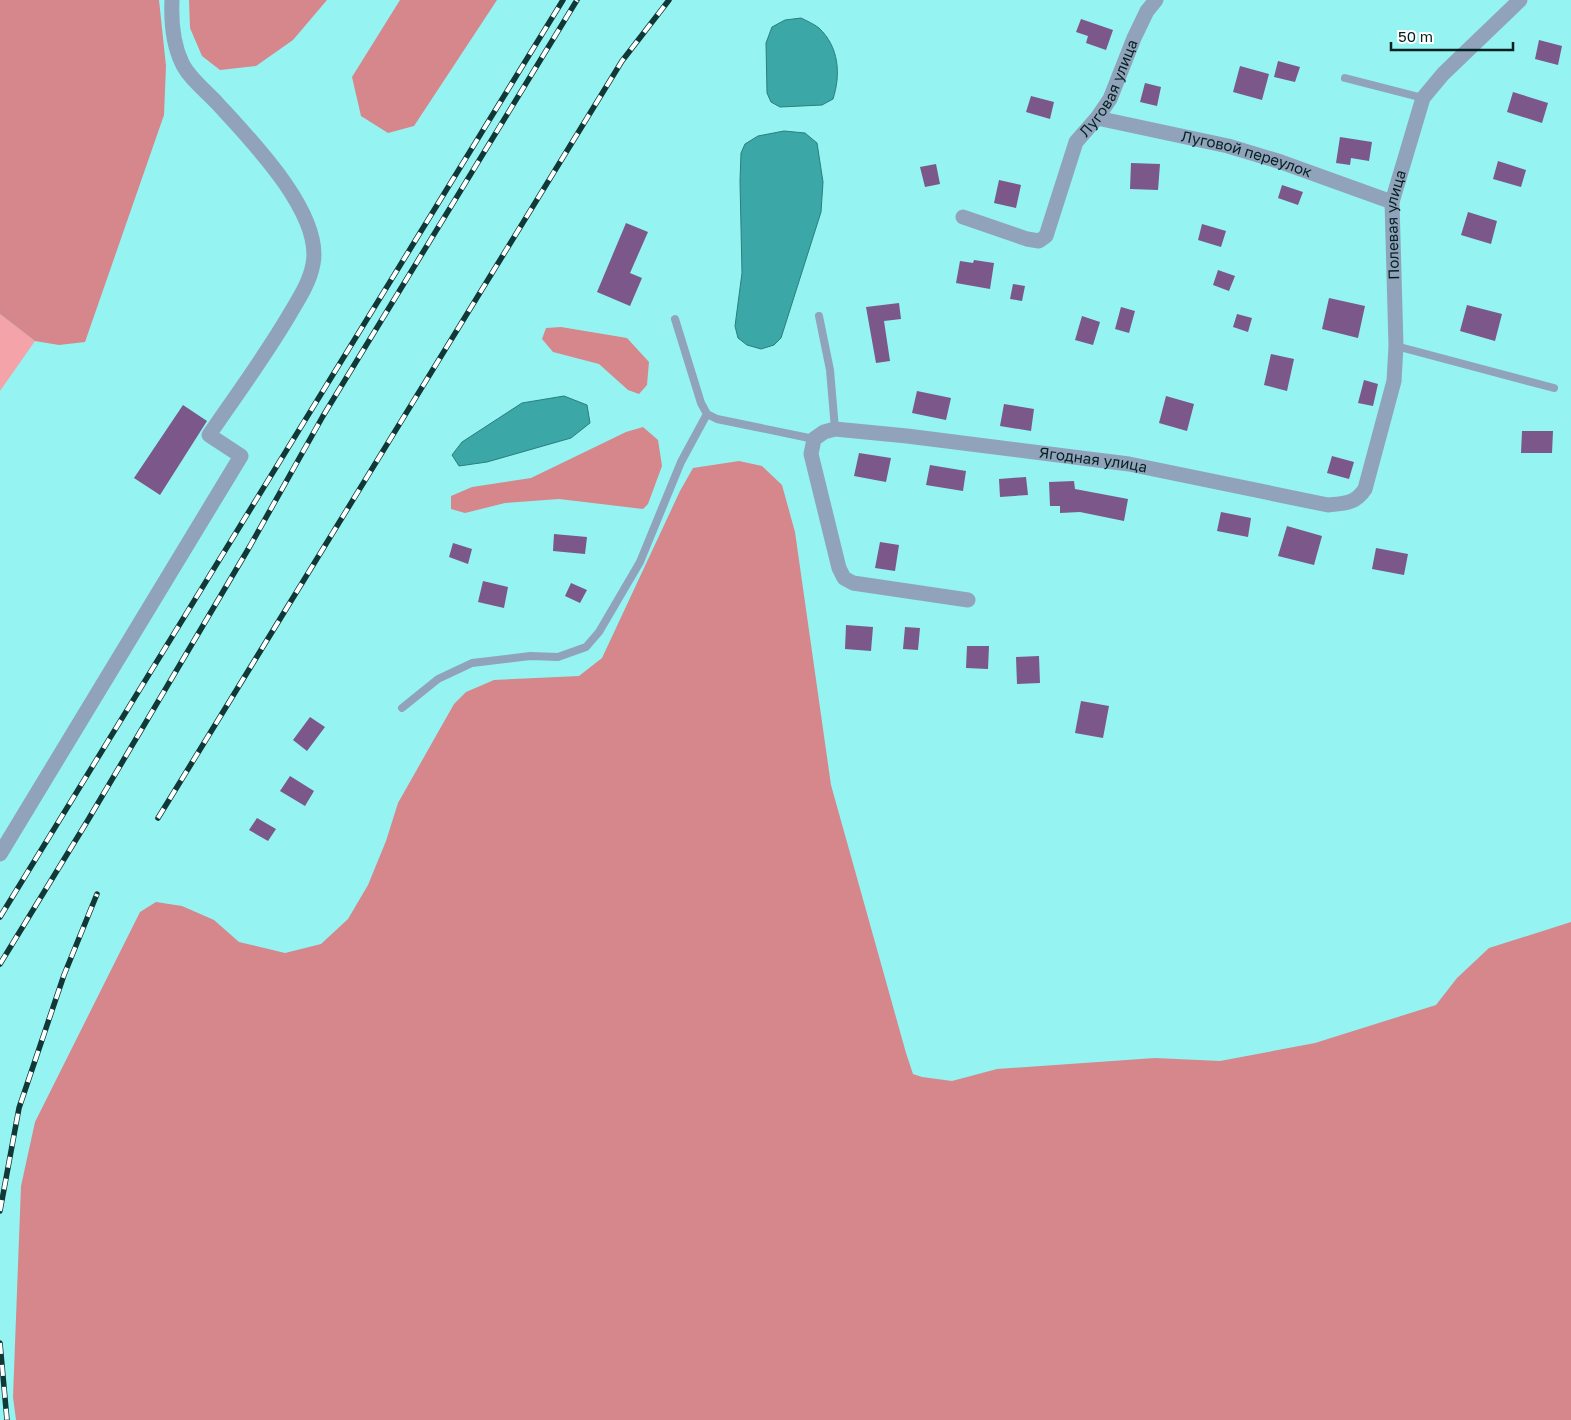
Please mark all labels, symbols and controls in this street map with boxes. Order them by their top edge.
scale bar [1391,20,1514,52]
text: 50 m [1398,27,1433,45]
street label: Луговая улица [1075,37,1141,140]
street label: Луговой переулок [1180,126,1315,181]
street label: Полевая улица [1382,168,1409,280]
street label: Ягодная улица [1038,443,1149,476]

